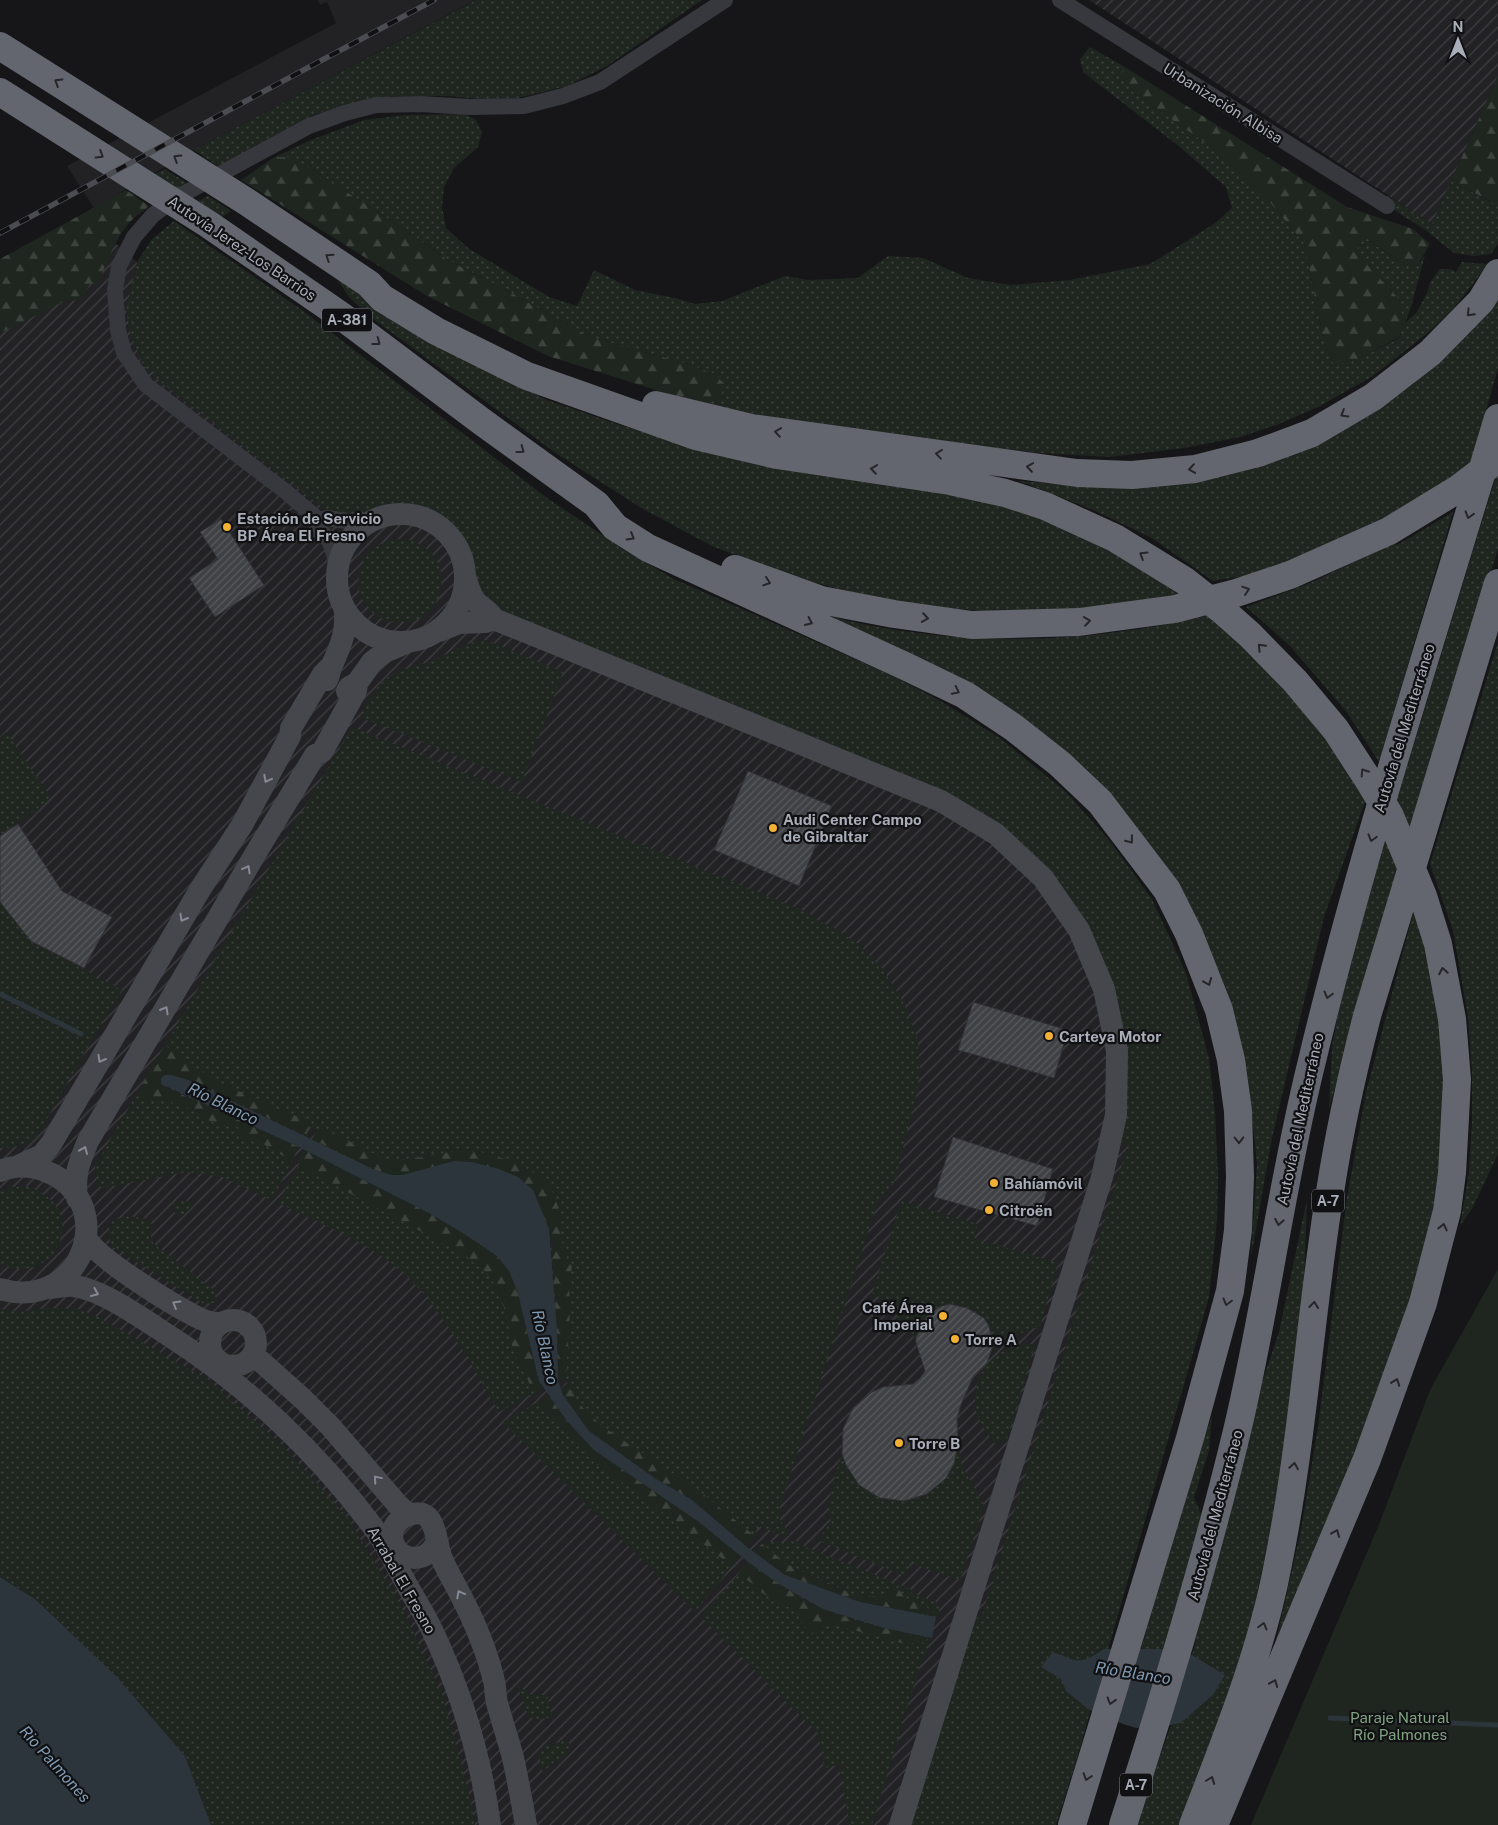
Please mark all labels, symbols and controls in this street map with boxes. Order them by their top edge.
north arrow [1433,15,1483,65]
text: N [1453,19,1463,35]
street label: Urbanización Albisa [1160,59,1286,147]
one-way arrow [54,79,63,89]
one-way arrow [95,149,104,159]
one-way arrow [173,154,182,164]
street label: Autovía Jerez-Los Barrios [165,192,319,304]
one-way arrow [325,253,334,263]
one-way arrow [1467,307,1476,316]
road number: A-381 [322,308,372,332]
one-way arrow [371,337,380,345]
one-way arrow [1341,408,1350,418]
one-way arrow [774,427,783,437]
one-way arrow [515,444,524,452]
one-way arrow [935,449,943,460]
one-way arrow [1026,462,1034,473]
one-way arrow [1188,463,1196,474]
one-way arrow [870,464,879,474]
place label: Estación de Servicio BP Área El Fresno [237,510,381,544]
one-way arrow [1464,510,1474,518]
marker: Estación de Servicio BP Área El Fresno [221,521,233,533]
one-way arrow [626,531,635,541]
one-way arrow [1140,552,1149,562]
one-way arrow [763,576,771,586]
one-way arrow [1242,586,1250,596]
one-way arrow [921,613,930,623]
one-way arrow [804,615,813,625]
one-way arrow [1084,616,1092,627]
street label: Autovía del Mediterráneo [1370,641,1438,815]
one-way arrow [1258,643,1267,652]
one-way arrow [951,685,960,695]
one-way arrow [1361,768,1370,778]
one-way arrow [263,774,273,783]
place label: Audi Center Campo de Gibraltar [783,811,922,845]
marker: Audi Center Campo de Gibraltar [767,822,779,834]
one-way arrow [1367,833,1377,842]
one-way arrow [1125,834,1133,843]
one-way arrow [240,865,250,874]
one-way arrow [180,913,190,922]
one-way arrow [1439,966,1449,975]
one-way arrow [1202,977,1212,986]
one-way arrow [1324,990,1334,998]
one-way arrow [159,1006,169,1015]
place label: Carteya Motor [1059,1028,1161,1045]
marker: Carteya Motor [1043,1030,1055,1042]
street label: Autovía del Mediterráneo [1273,1031,1327,1207]
one-way arrow [97,1053,107,1062]
water label: Río Blanco [185,1079,262,1129]
one-way arrow [1234,1136,1244,1144]
one-way arrow [78,1146,88,1155]
place label: Bahíamóvil [1004,1175,1083,1192]
marker: Bahíamóvil [988,1177,1000,1189]
road number: A-7 [1312,1190,1344,1212]
place label: Citroën [999,1202,1052,1219]
marker: Citroën [983,1204,995,1216]
one-way arrow [1274,1217,1284,1226]
one-way arrow [1437,1222,1448,1231]
one-way arrow [90,1286,99,1297]
one-way arrow [1222,1297,1233,1306]
place label: Café Área Imperial [862,1299,933,1333]
one-way arrow [172,1300,181,1310]
one-way arrow [1309,1301,1319,1309]
water label: Río Blanco [528,1308,562,1387]
marker: Café Área Imperial [937,1310,949,1322]
place label: Torre A [965,1331,1017,1348]
marker: Torre A [949,1333,961,1345]
one-way arrow [1390,1378,1400,1387]
street label: Autovía del Mediterráneo [1184,1428,1246,1602]
place label: Torre B [909,1435,960,1452]
marker: Torre B [893,1437,905,1449]
one-way arrow [1289,1462,1299,1471]
one-way arrow [373,1475,382,1484]
street label: Arrabal El Fresno [364,1523,440,1637]
one-way arrow [1330,1529,1340,1538]
one-way arrow [456,1590,466,1599]
one-way arrow [1257,1622,1267,1630]
water label: Río Blanco [1094,1658,1172,1688]
one-way arrow [1268,1679,1278,1688]
one-way arrow [1106,1697,1116,1705]
park label: Paraje Natural Río Palmones [1350,1709,1450,1743]
water label: Rio Palmones [16,1722,95,1807]
one-way arrow [1083,1772,1093,1781]
road number: A-7 [1120,1774,1152,1796]
one-way arrow [1205,1776,1215,1784]

